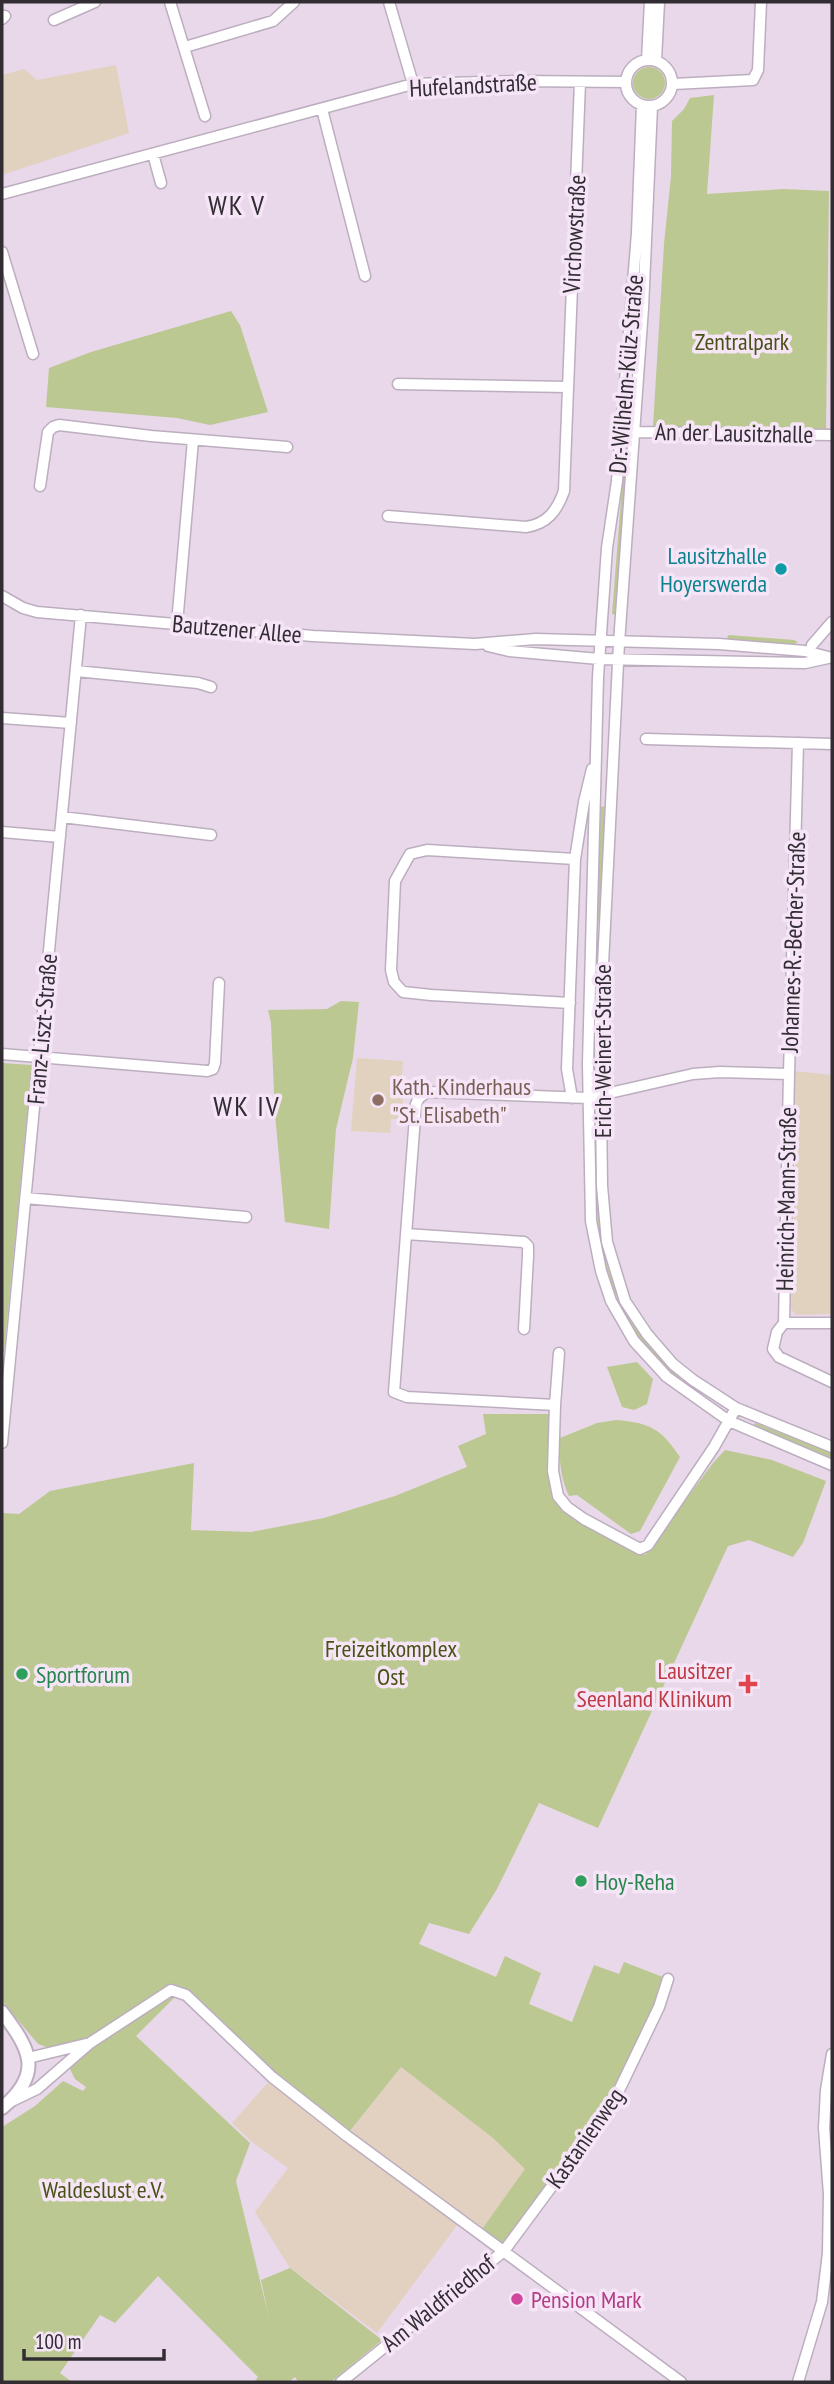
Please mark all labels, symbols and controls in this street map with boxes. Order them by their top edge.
street label: Hufelandstraße [408,66,538,104]
street label: Virchowstraße [555,174,593,295]
district label: WK V [208,186,266,223]
street label: Dr.-Wilhelm-Külz-Straße [602,273,650,475]
park label: Zentralpark [695,326,790,357]
street label: An der Lausitzhalle [655,416,813,450]
place label: Lausitzhalle Hoyerswerda [660,540,767,599]
marker: Lausitzhalle Hoyerswerda [773,561,789,577]
street label: Bautzener Allee [171,608,303,650]
street label: Johannes-R.-Becher-Straße [774,831,812,1054]
street label: Franz-Liszt-Straße [20,952,64,1106]
street label: Erich-Weinert-Straße [587,964,618,1138]
place label: Kath. Kinderhaus "St. Elisabeth" [392,1071,531,1130]
district label: WK IV [213,1087,281,1124]
marker: Kath. Kinderhaus "St. Elisabeth" [370,1092,386,1108]
street label: Heinrich-Mann-Straße [769,1107,803,1291]
park label: Freizeitkomplex Ost [325,1633,457,1692]
place label: Lausitzer Seenland Klinikum [577,1655,732,1714]
place label: Sportforum [36,1659,130,1690]
marker: Sportforum [14,1666,30,1682]
marker: Lausitzer Seenland Klinikum [738,1674,758,1694]
place label: Hoy-Reha [595,1866,675,1897]
marker: Hoy-Reha [573,1873,589,1889]
street label: Kastanienweg [539,2082,631,2194]
park label: Waldeslust e.V. [42,2174,164,2205]
street label: Am Waldfriedhof [375,2247,502,2358]
place label: Pension Mark [531,2284,642,2315]
marker: Pension Mark [509,2291,525,2307]
scale bar [24,2318,164,2362]
text: 100 m [35,2328,81,2355]

